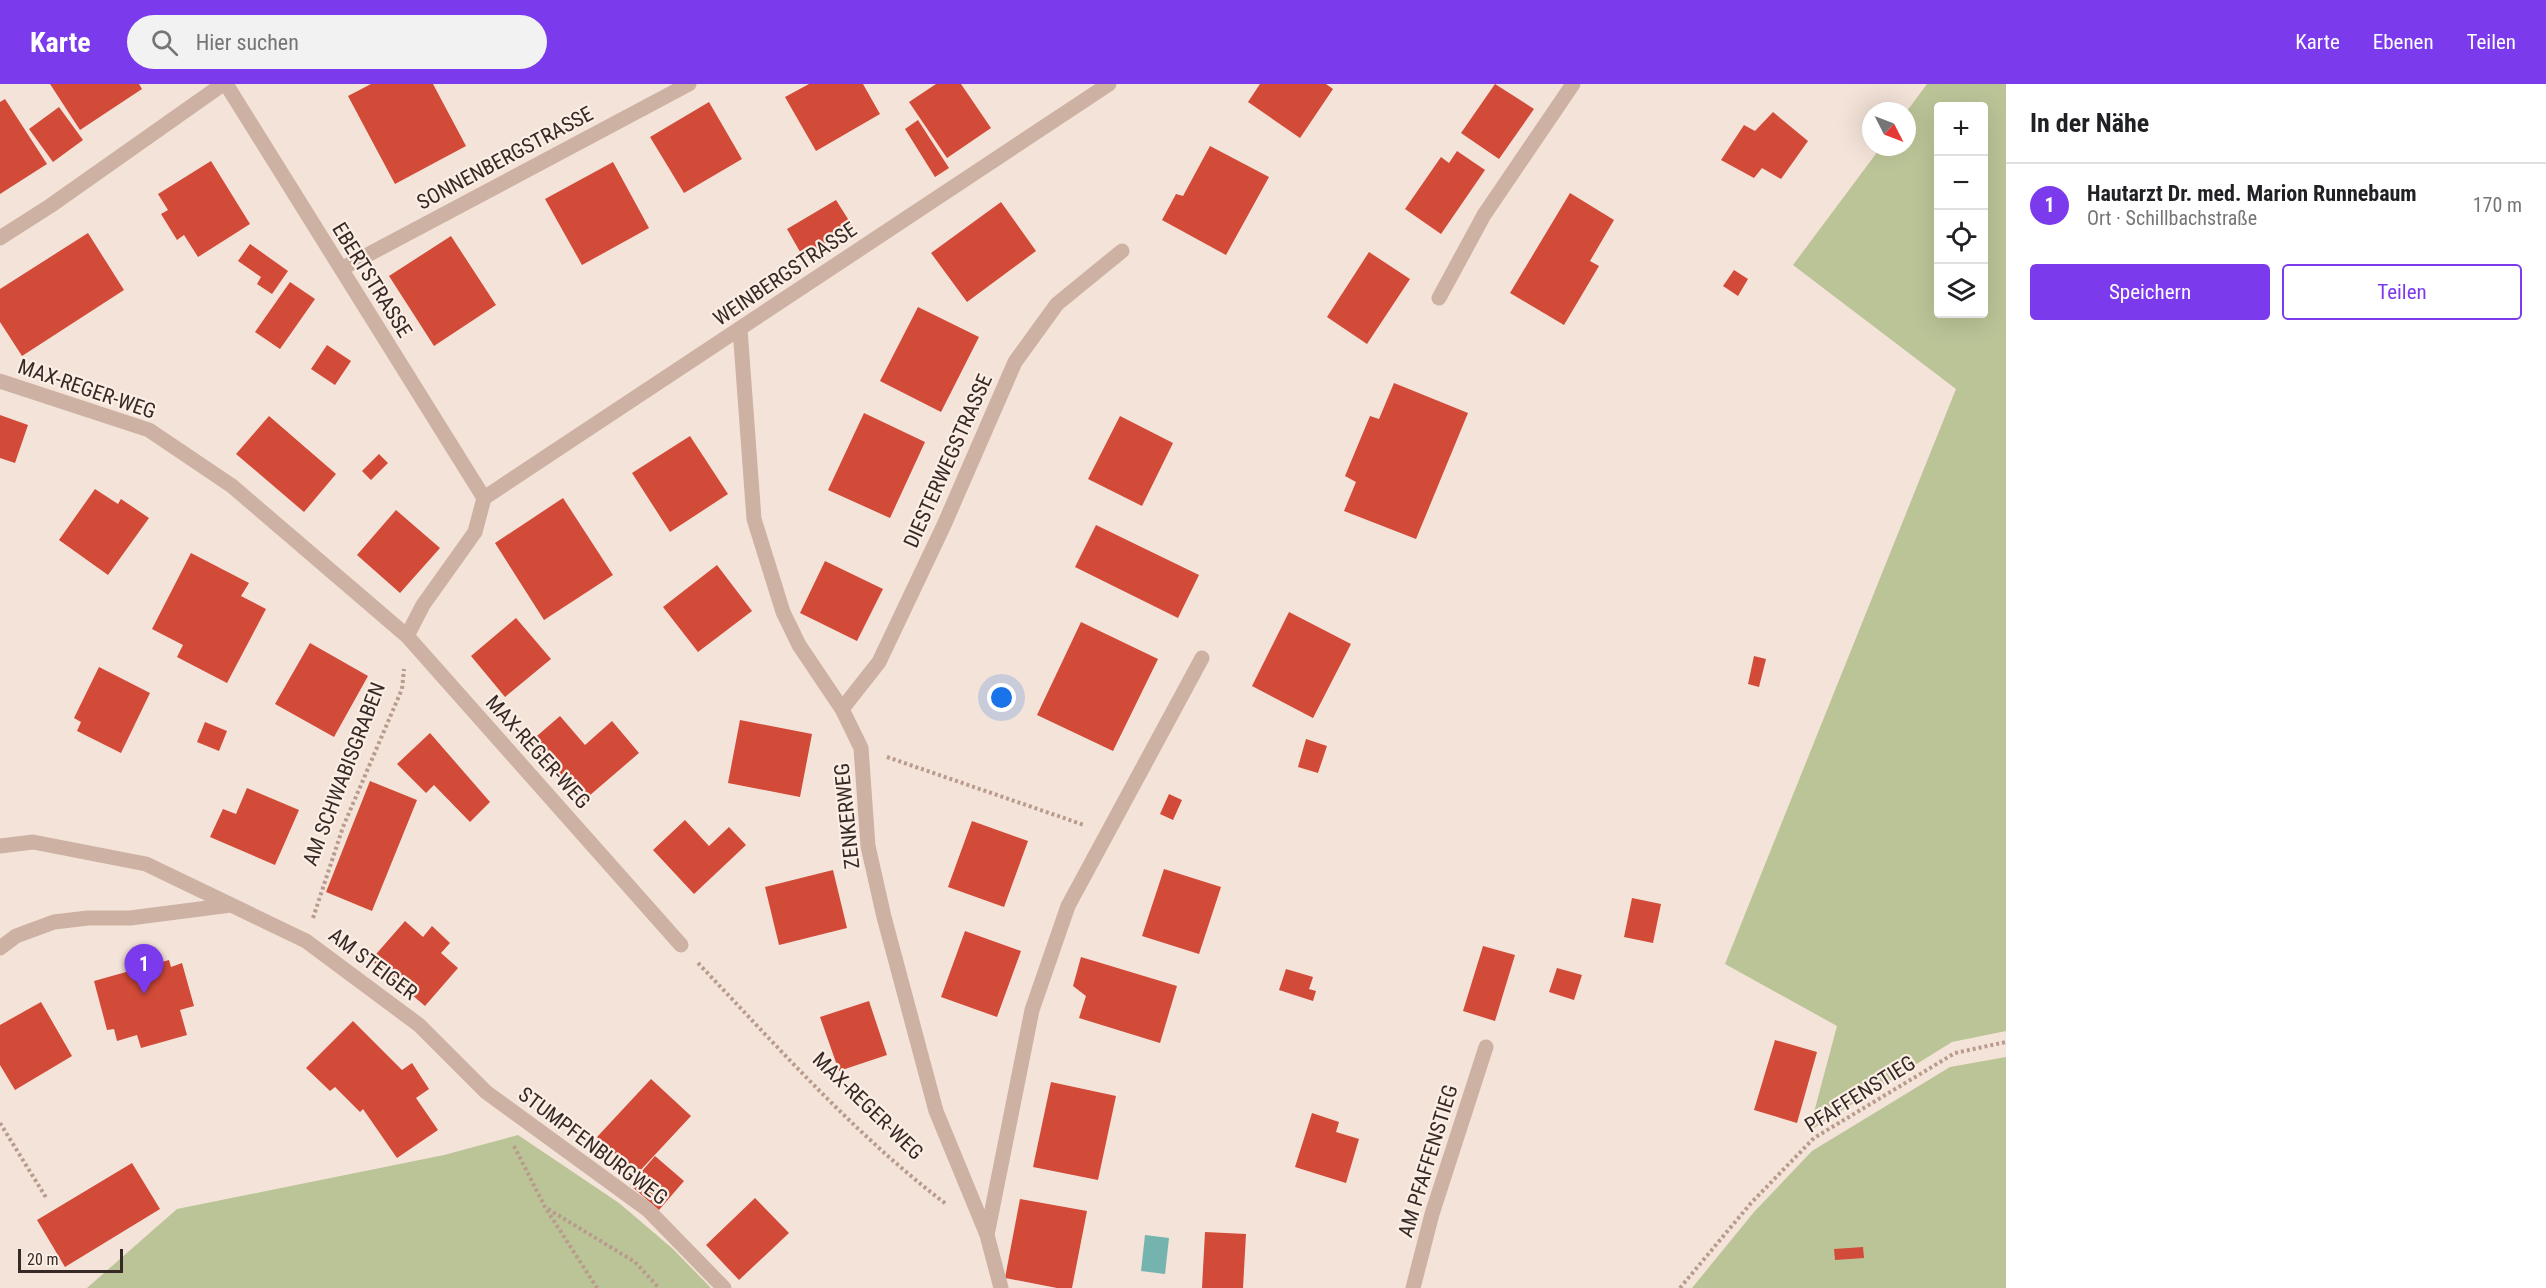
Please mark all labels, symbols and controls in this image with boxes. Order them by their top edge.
search box [127,15,547,69]
text: Karte [30,26,91,59]
icon: search [148,26,181,59]
text: Hier suchen [196,30,299,55]
text: Karte [2295,30,2340,54]
text: Ebenen [2373,30,2434,54]
text: Teilen [2467,30,2516,54]
street label: SONNENBERGSTRASSE [413,101,597,215]
north arrow [1862,102,1916,156]
map controls [1934,102,1988,318]
button: + [1934,102,1988,156]
text: In der Nähe [2030,108,2149,138]
button: − [1934,156,1988,210]
text: Hautarzt Dr. med. Marion Runnebaum [2087,181,2417,206]
text: 1 [2044,193,2055,217]
text: 170 m [2473,193,2522,217]
text: Ort · Schillbachstraße [2087,206,2257,230]
button: locate [1934,210,1988,264]
street label: WEINBERGSTRASSE [709,217,861,331]
street label: EBERTSTRASSE [327,218,417,342]
button: layers [1934,264,1988,318]
button: Speichern [2030,264,2270,320]
button: Teilen [2282,264,2522,320]
street label: MAX-REGER-WEG [15,354,159,424]
street label: DIESTERWEGSTRASSE [899,371,997,551]
street label: AM SCHWABISGRABEN [298,679,390,869]
your location [987,683,1016,712]
street label: MAX-REGER-WEG [481,690,595,814]
street label: ZENKERWEG [830,762,864,870]
street label: AM STEIGER [324,923,422,1005]
pin: 1 [124,944,164,994]
street label: MAX-REGER-WEG [808,1047,928,1165]
street label: PFAFFENSTIEG [1800,1051,1920,1137]
street label: STUMPFENBURGWEG [514,1082,672,1210]
street label: AM PFAFFENSTIEG [1393,1082,1463,1240]
scale bar [18,1246,123,1274]
text: 20 m [27,1250,59,1269]

